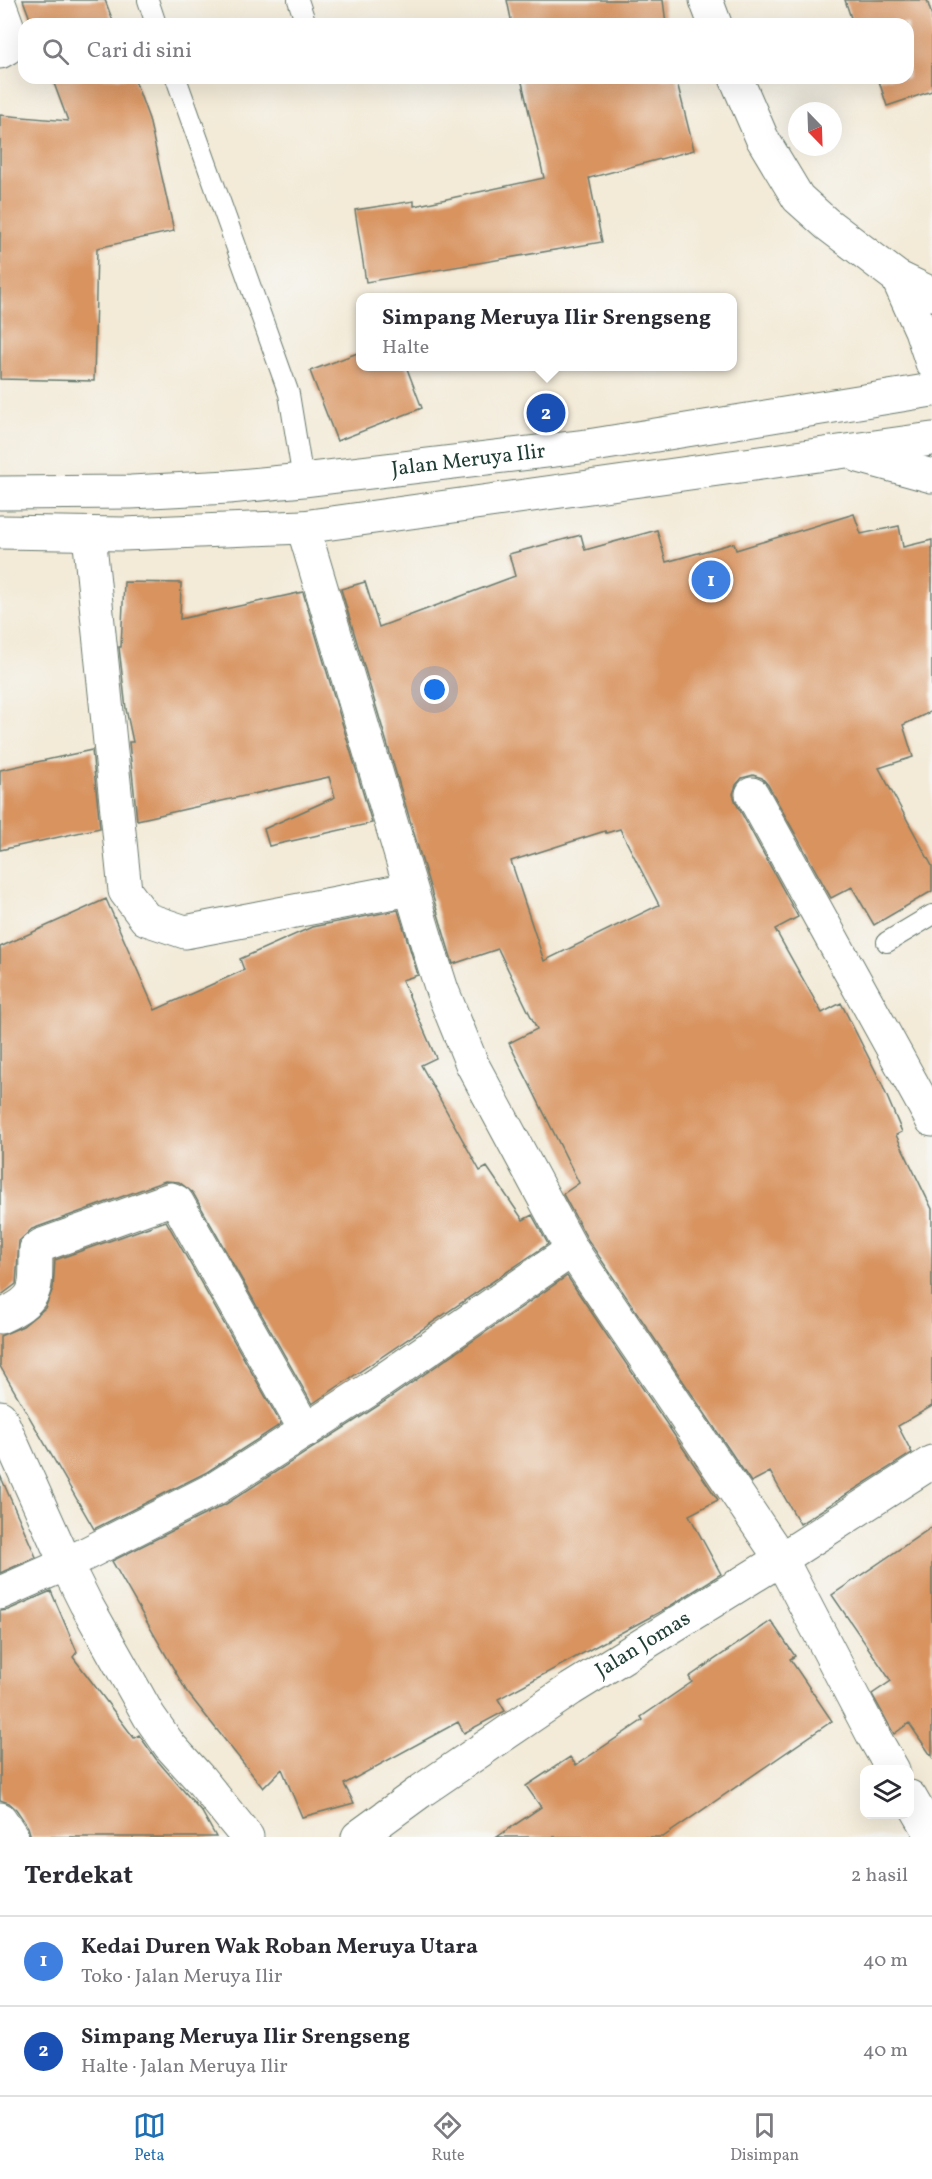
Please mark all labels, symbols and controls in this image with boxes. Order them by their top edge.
search box [18,18,914,84]
icon: search [39,35,72,68]
text: Cari di sini [87,36,192,67]
north arrow [788,102,842,156]
popup [356,293,737,371]
text: Simpang Meruya Ilir Srengseng [382,303,711,334]
text: Halte [382,334,429,362]
pin: 2 [526,390,566,436]
street label: Jalan Meruya Ilir [390,437,547,484]
pin: 1 [692,558,730,602]
your location [420,675,449,704]
street label: Jalan Jomas [590,1604,696,1685]
map controls [860,1765,914,1819]
button: layers [860,1765,914,1819]
text: Terdekat [24,1858,133,1894]
text: 2 hasil [851,1862,908,1890]
text: Kedai Duren Wak Roban Meruya Utara [81,1932,478,1963]
text: 1 [39,1947,48,1975]
text: 40 m [863,1947,908,1975]
text: Toko · Jalan Meruya Ilir [81,1963,282,1991]
text: Simpang Meruya Ilir Srengseng [81,2022,410,2053]
text: 2 [38,2037,49,2065]
text: 40 m [863,2037,908,2065]
text: Halte · Jalan Meruya Ilir [81,2053,288,2081]
tab: Peta [133,2109,166,2167]
tab: Rute [431,2109,465,2167]
tab: Disimpan [730,2109,799,2167]

